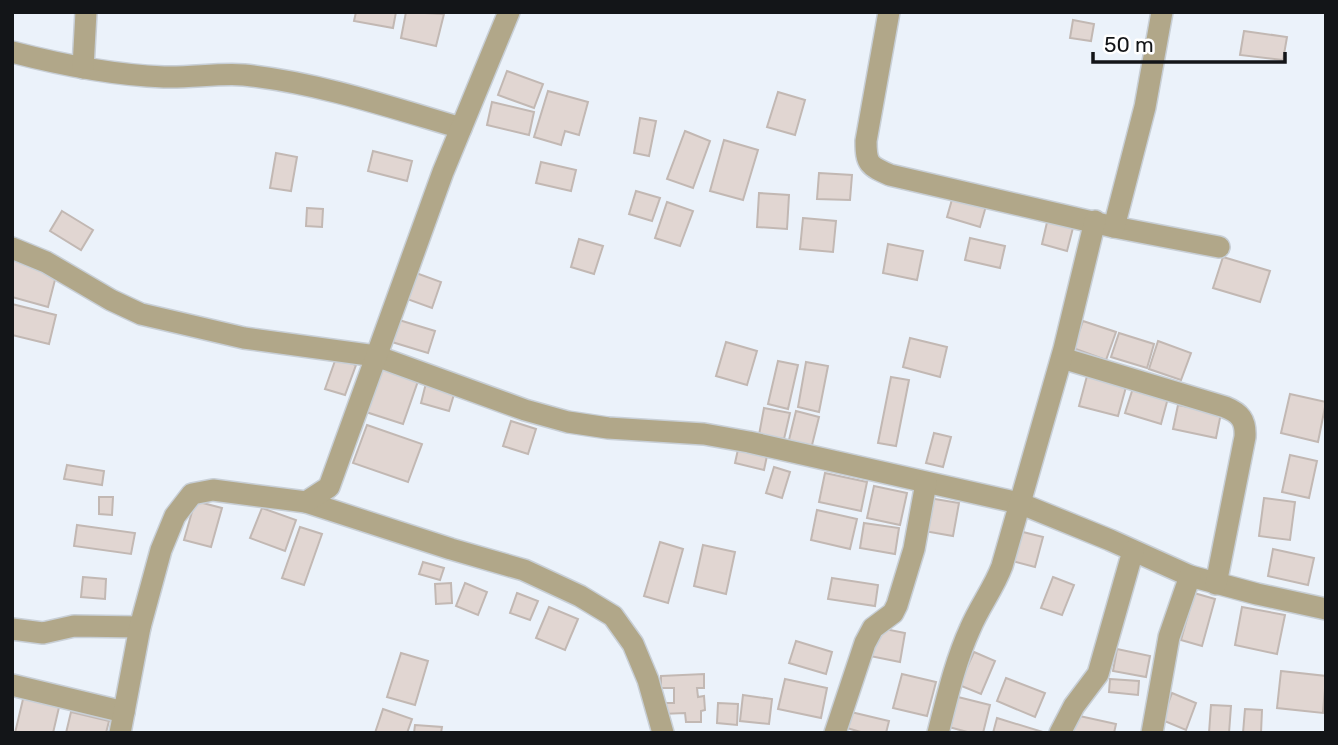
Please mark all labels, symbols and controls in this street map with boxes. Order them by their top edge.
scale bar [1093,21,1286,65]
text: 50 m [1104,32,1154,57]

